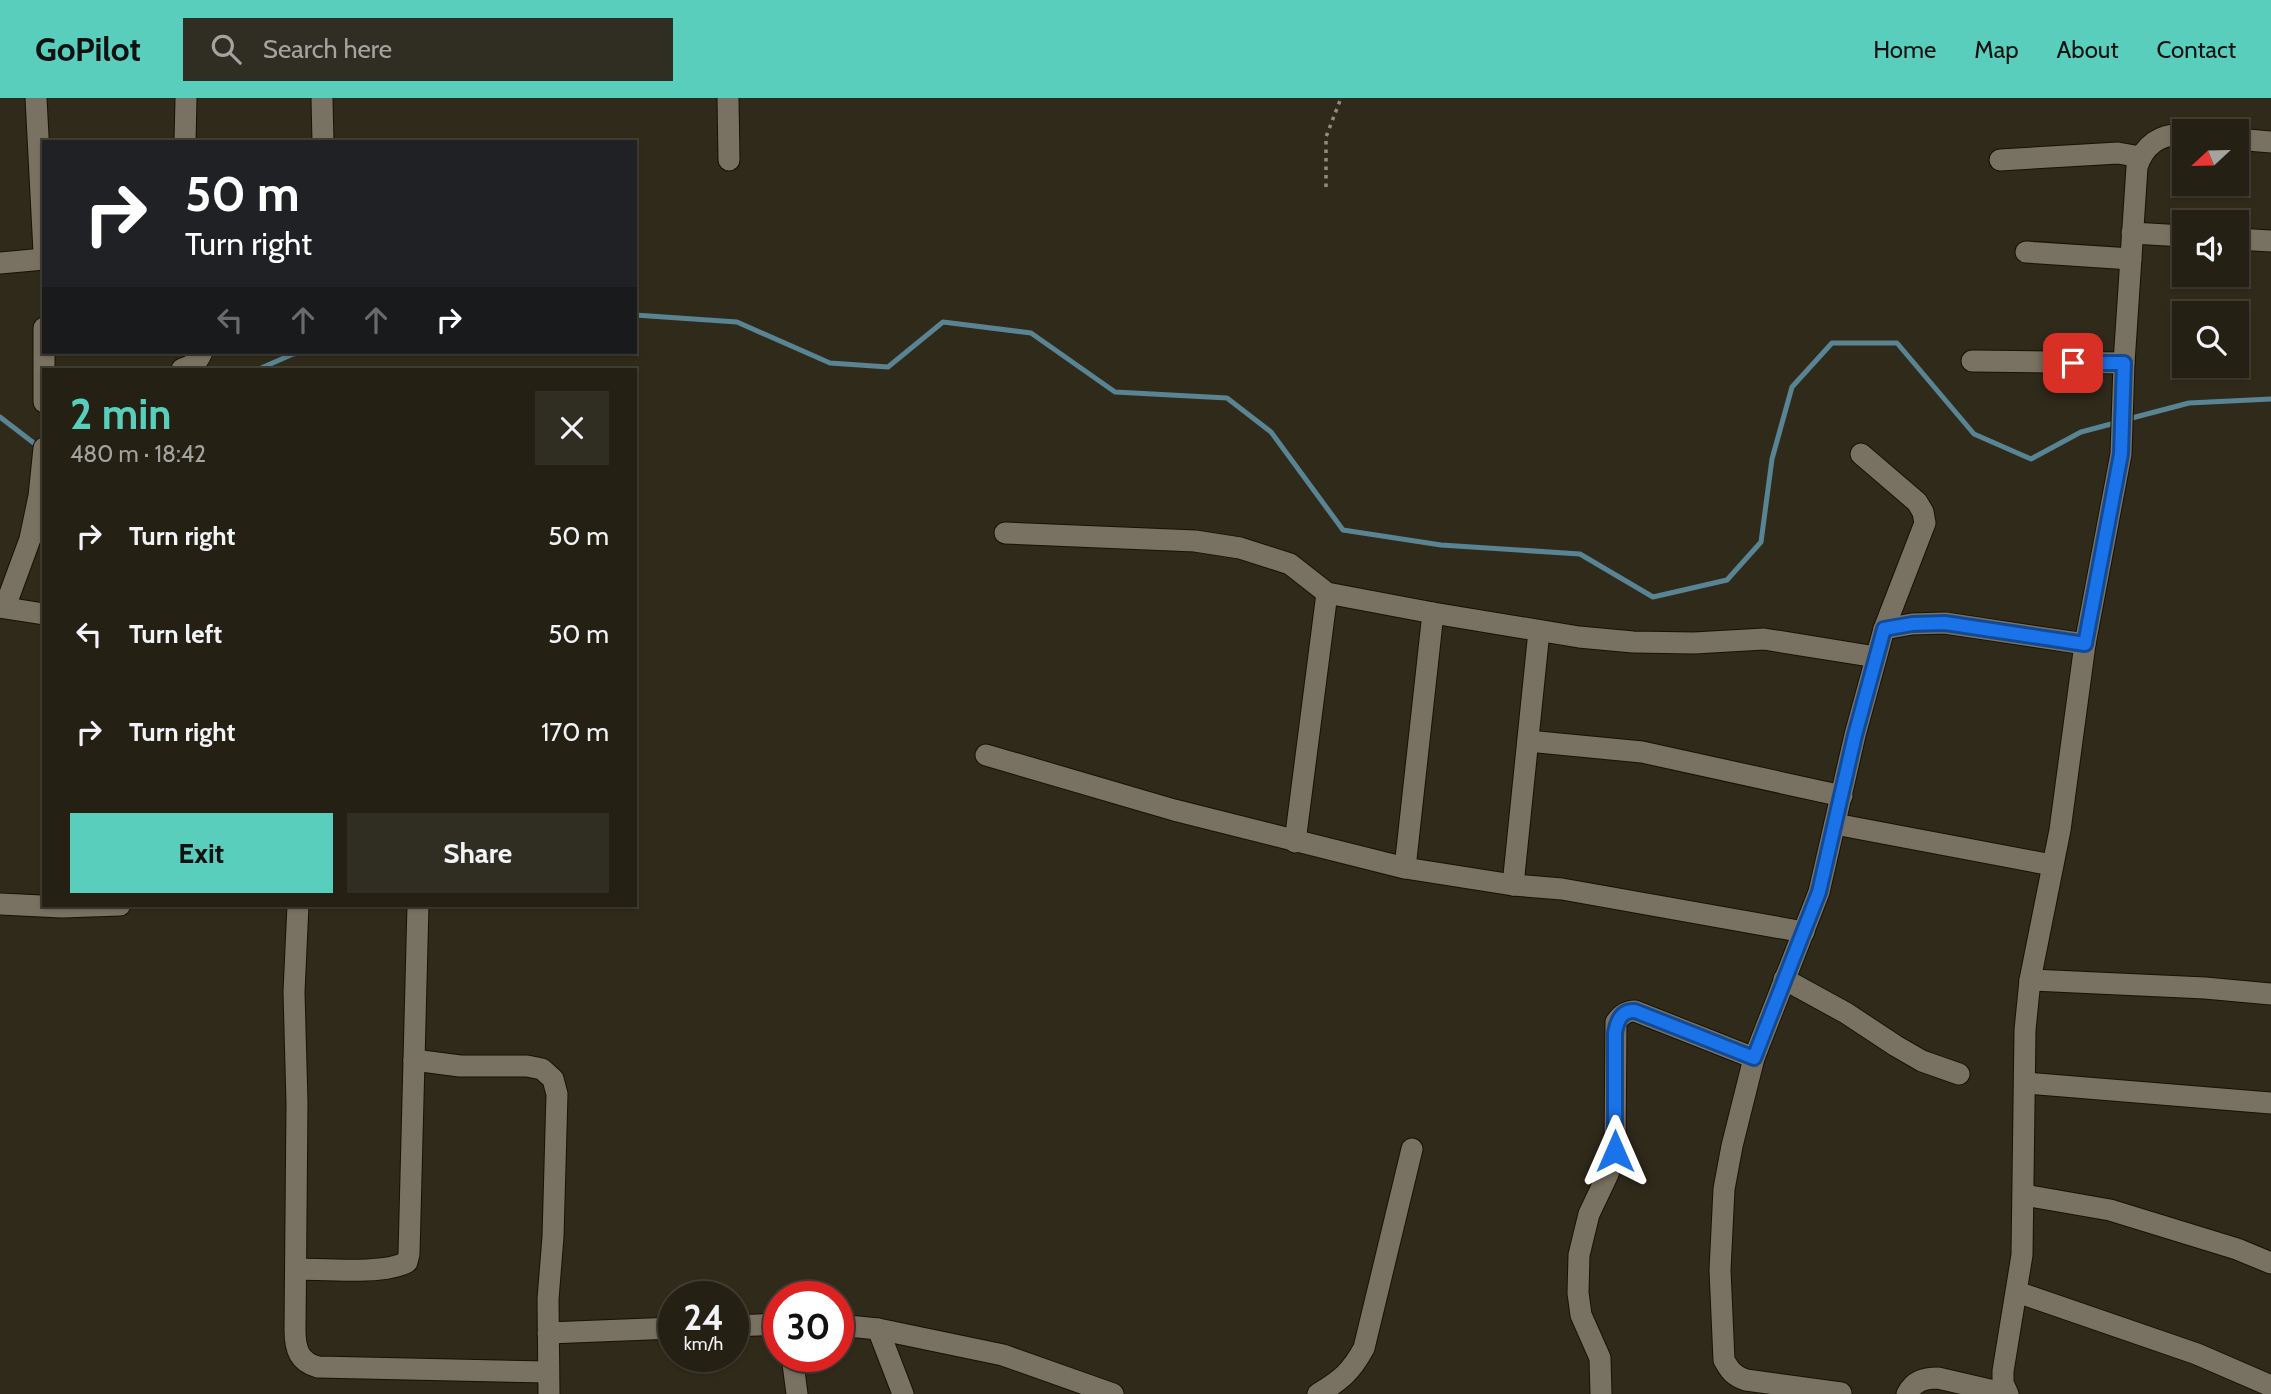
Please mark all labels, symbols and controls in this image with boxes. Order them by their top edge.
search box [183,18,673,81]
text: GoPilot [35,29,141,69]
icon: search [207,30,245,68]
text: Search here [263,33,392,65]
text: Home [1873,35,1936,64]
text: Map [1974,35,2019,64]
text: About [2057,35,2119,64]
text: Contact [2157,35,2236,64]
north arrow [2172,119,2249,196]
map controls [2172,119,2249,378]
text: 50 m [185,164,300,223]
icon: right [70,168,161,259]
button: sound [2172,210,2249,287]
text: Turn right [185,224,312,263]
icon: left [211,301,249,339]
icon: ahead [284,301,322,339]
icon: ahead [357,301,395,339]
icon: right [430,301,468,339]
button: search [2172,301,2249,378]
pin [2043,333,2103,393]
icon: arrive [2054,344,2092,382]
text: 2 min [70,388,171,440]
button: close [535,391,609,465]
text: 480 m · 18:42 [70,440,206,468]
icon: right [70,517,108,555]
text: Turn right [129,520,235,552]
text: 50 m [548,520,609,552]
icon: left [70,615,108,653]
text: Turn left [129,618,222,650]
text: 50 m [548,618,609,650]
icon: right [70,713,108,751]
text: Turn right [129,716,235,748]
text: 170 m [541,716,609,748]
button: Exit [70,813,333,893]
button: Share [347,813,609,893]
position arrow [1578,1114,1652,1188]
speed limit sign: 30 [763,1281,854,1372]
text: 24 [683,1296,724,1339]
text: km/h [684,1333,723,1355]

